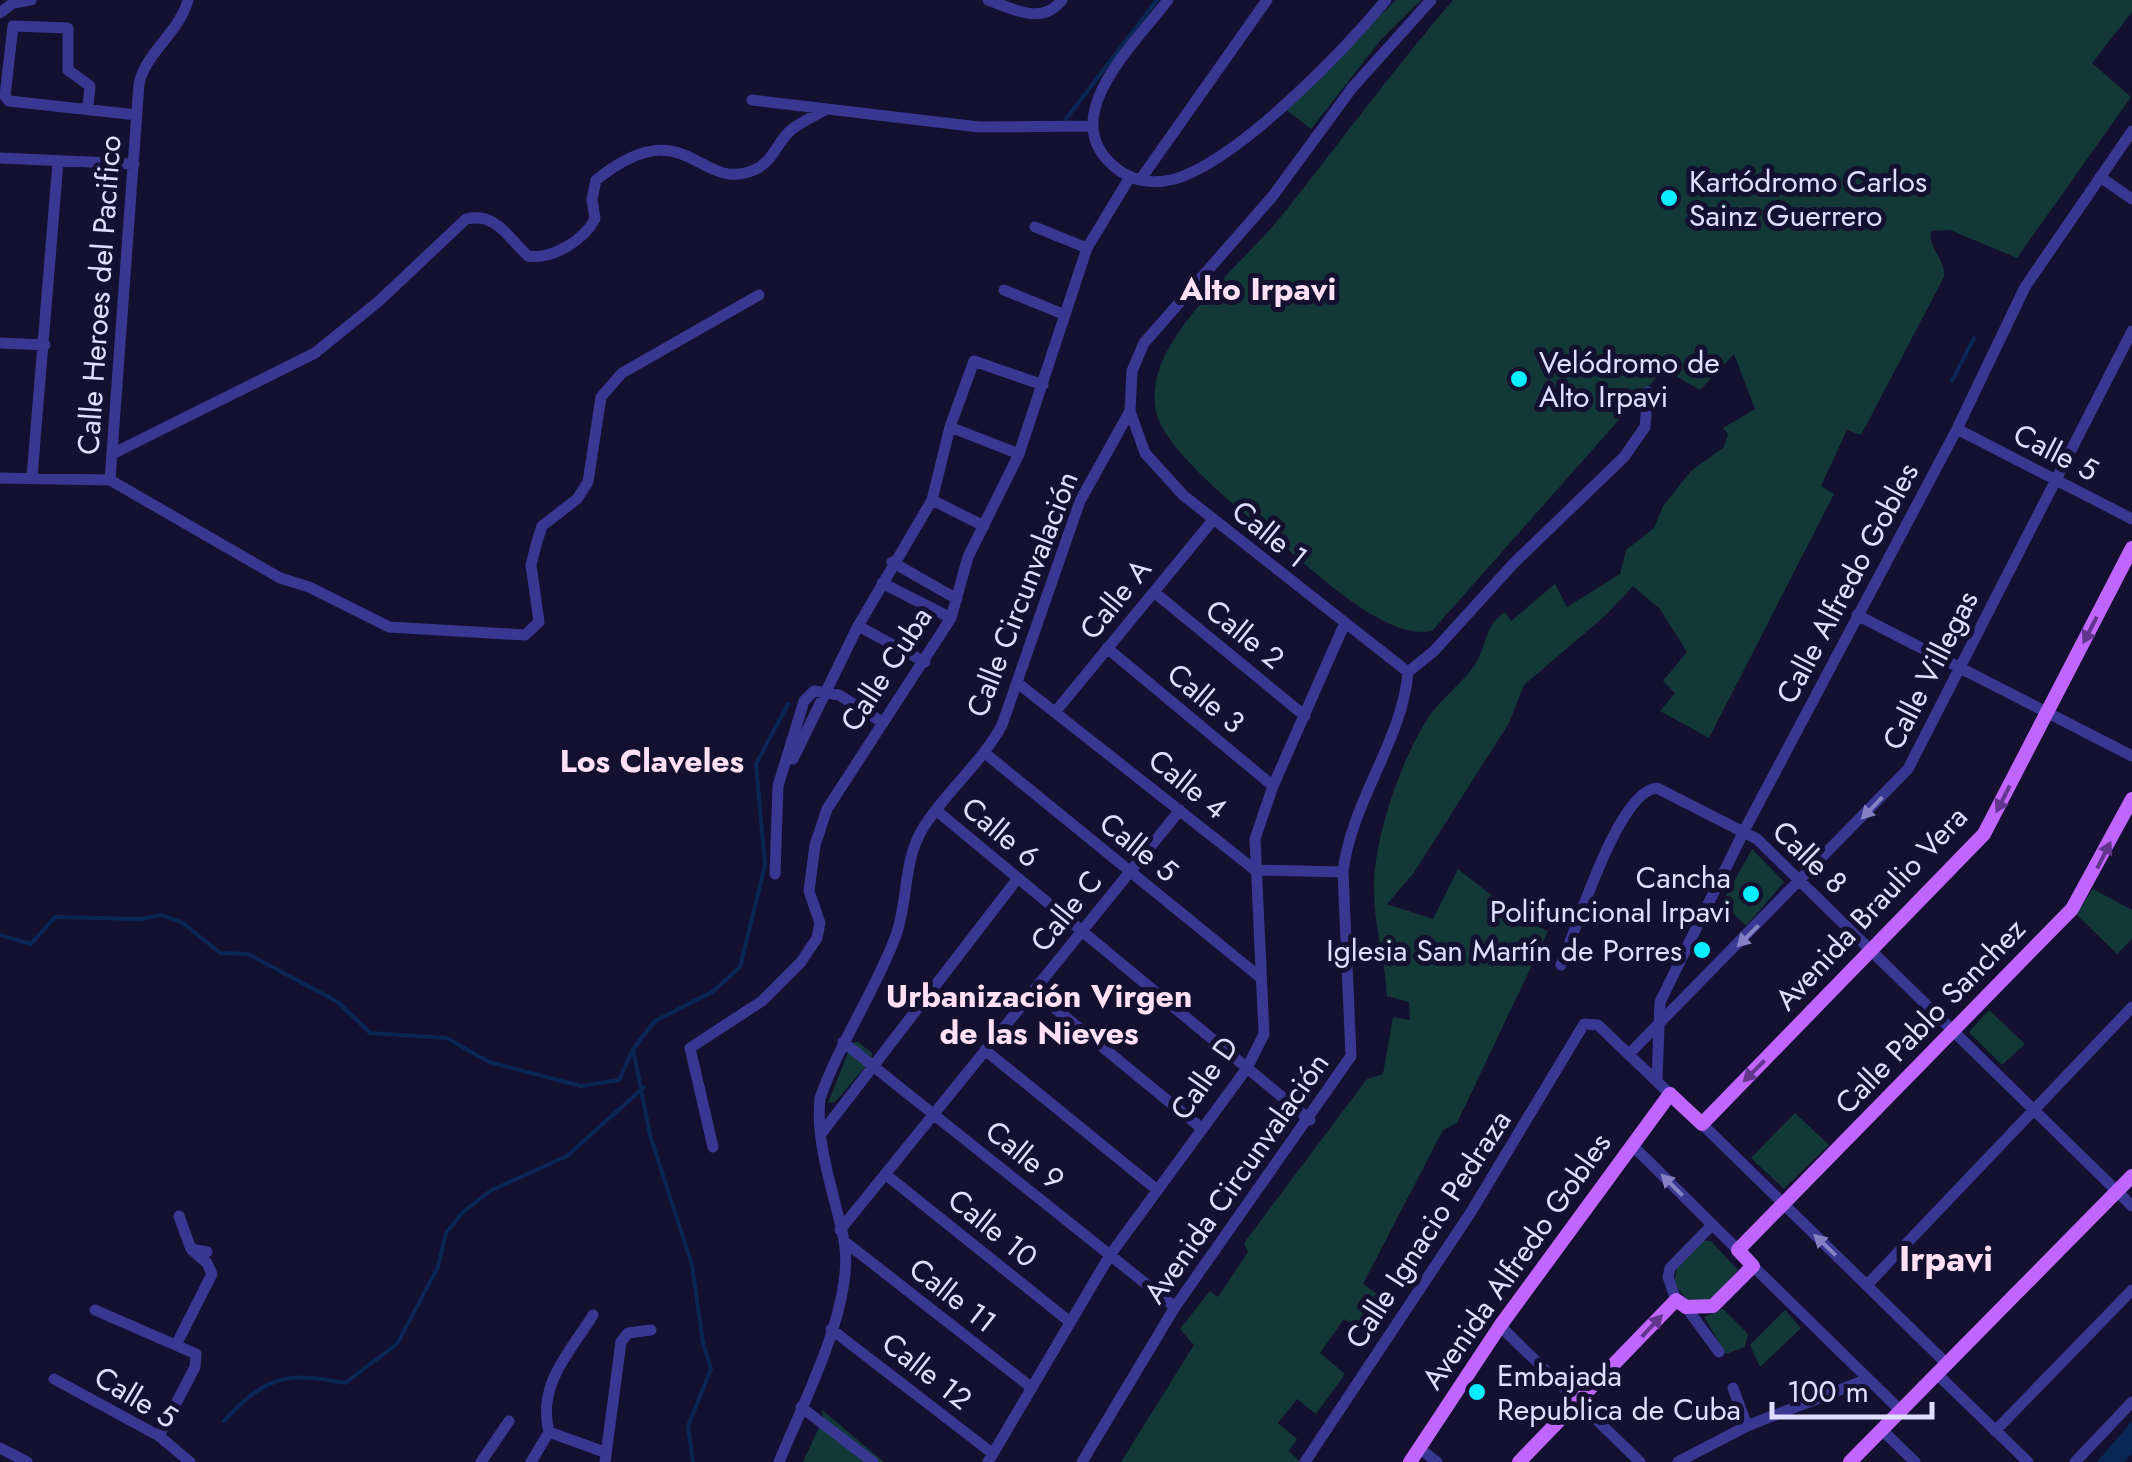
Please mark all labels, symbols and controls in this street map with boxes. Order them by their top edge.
street label: Calle Heroes del Pacifico [66,134,132,456]
place label: Kartódromo Carlos Sainz Guerrero [1689,160,1927,237]
marker: Kartódromo Carlos Sainz Guerrero [1658,187,1680,209]
district label: Alto Irpavi [1179,266,1336,312]
place label: Velódromo de Alto Irpavi [1539,341,1720,418]
marker: Velódromo de Alto Irpavi [1508,368,1530,390]
street label: Calle 5 [2006,412,2106,492]
street label: Calle Alfredo Gobles [1765,455,1929,711]
street label: Calle Circunvalación [955,465,1089,723]
street label: Calle 1 [1223,490,1317,578]
street label: Calle A [1069,549,1161,649]
street label: Calle Villegas [1871,583,1989,757]
street label: Calle 2 [1196,589,1294,679]
street label: Calle Cuba [830,598,942,740]
one-way arrow [2082,616,2099,645]
street label: Calle 3 [1158,653,1254,743]
district label: Los Claveles [560,738,744,784]
street label: Calle 4 [1139,739,1237,829]
one-way arrow [1995,785,2012,814]
street label: Calle 6 [953,786,1049,878]
street label: Avenida Braulio Vera [1765,796,1977,1020]
one-way arrow [1861,796,1885,820]
street label: Calle 5 [1090,802,1188,892]
street label: Calle 8 [1763,810,1857,904]
one-way arrow [2095,840,2112,869]
place label: Cancha Polifuncional Irpavi [1490,856,1731,933]
street label: Calle C [1020,861,1112,961]
marker: Cancha Polifuncional Irpavi [1740,883,1762,905]
street label: Calle Pablo Sanchez [1825,908,2035,1124]
one-way arrow [1736,924,1760,948]
place label: Iglesia San Martín de Porres [1326,929,1682,972]
marker: Iglesia San Martín de Porres [1691,939,1713,961]
district label: Urbanización Virgen de las Nieves [886,973,1192,1056]
street label: Calle D [1160,1027,1248,1129]
street label: Avenida Circunvalación [1133,1044,1339,1312]
one-way arrow [1743,1058,1767,1082]
street label: Calle Ignacio Pedraza [1335,1101,1521,1357]
street label: Calle 9 [976,1110,1074,1200]
street label: Avenida Alfredo Gobles [1411,1124,1621,1398]
one-way arrow [1661,1173,1685,1197]
street label: Calle 10 [939,1178,1047,1278]
one-way arrow [1814,1233,1838,1257]
district label: Irpavi [1899,1234,1993,1284]
street label: Calle 11 [900,1247,1006,1343]
one-way arrow [1640,1314,1663,1338]
street label: Calle 12 [873,1322,981,1420]
place label: Embajada Republica de Cuba [1497,1354,1741,1431]
street label: Calle 5 [86,1355,186,1439]
scale bar [1772,1357,1932,1419]
text: 100 m [1787,1370,1869,1413]
marker: Embajada Republica de Cuba [1466,1381,1488,1403]

